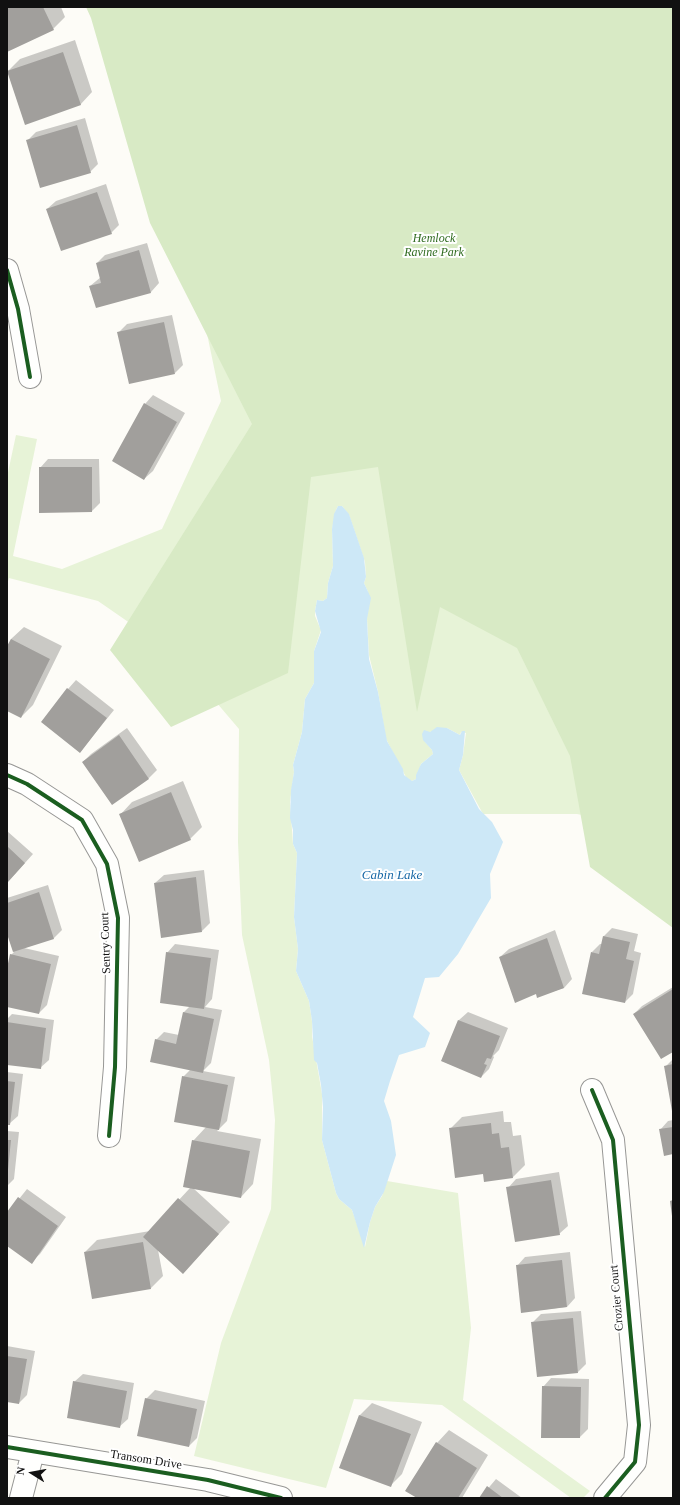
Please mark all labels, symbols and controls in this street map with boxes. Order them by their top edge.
park label: Hemlock Ravine Park [404,232,464,260]
water label: Cabin Lake [362,868,422,884]
street label: Sentry Court [98,912,114,974]
street label: Crozier Court [607,1264,627,1332]
street label: Transom Drive [109,1447,183,1473]
north arrow [12,1453,52,1493]
text: N [14,1466,27,1476]

